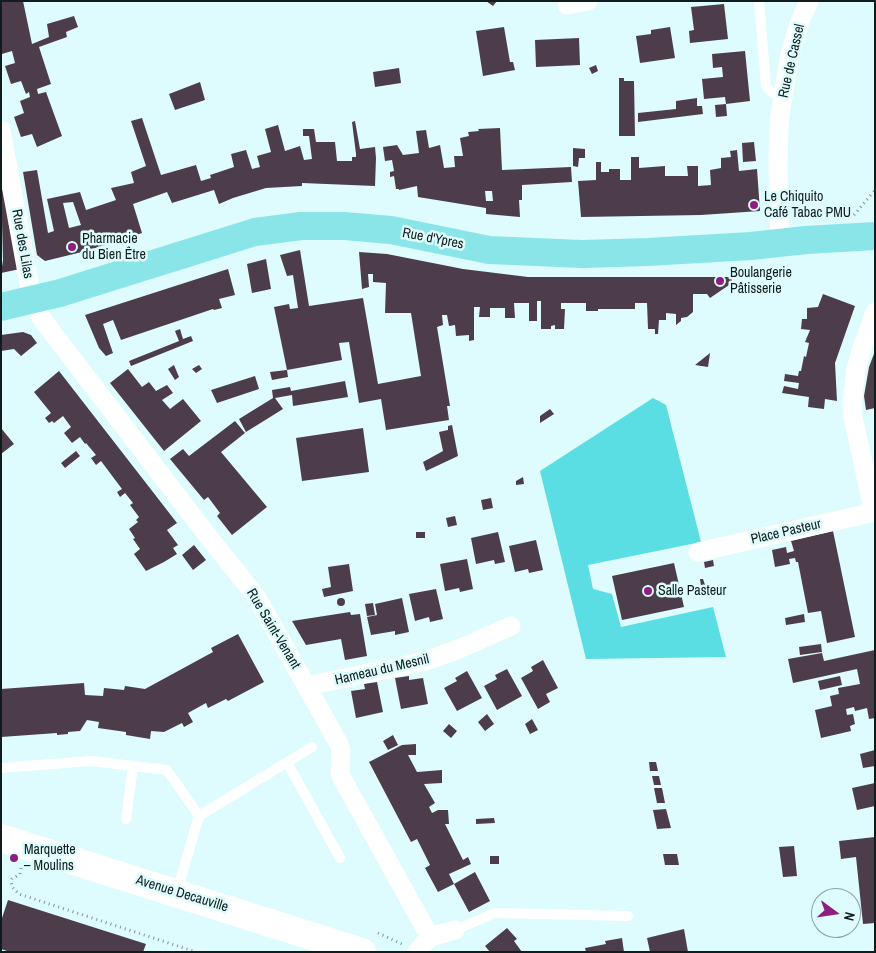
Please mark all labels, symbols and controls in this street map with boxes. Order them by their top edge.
street label: Rue de Cassel [775,22,809,100]
place label: Le Chiquito Café Tabac PMU [764,189,851,222]
marker: Le Chiquito Café Tabac PMU [748,199,760,211]
street label: Rue des Lilas [8,208,36,280]
street label: Rue d'Ypres [401,225,465,253]
place label: Pharmacie du Bien Être [82,231,146,264]
marker: Pharmacie du Bien Être [66,241,78,253]
place label: Boulangerie Pâtisserie [730,265,792,298]
marker: Boulangerie Pâtisserie [714,275,726,287]
street label: Place Pasteur [749,516,823,548]
place label: Salle Pasteur [658,583,726,599]
marker: Salle Pasteur [642,585,654,597]
street label: Rue Saint-Venant [242,586,304,672]
street label: Hameau du Mesnil [333,651,431,689]
place label: Marquette – Moulins [24,842,76,874]
marker: Marquette – Moulins [8,852,20,864]
street label: Avenue Decauville [134,872,230,916]
north arrow [811,888,861,938]
text: N [840,910,859,923]

